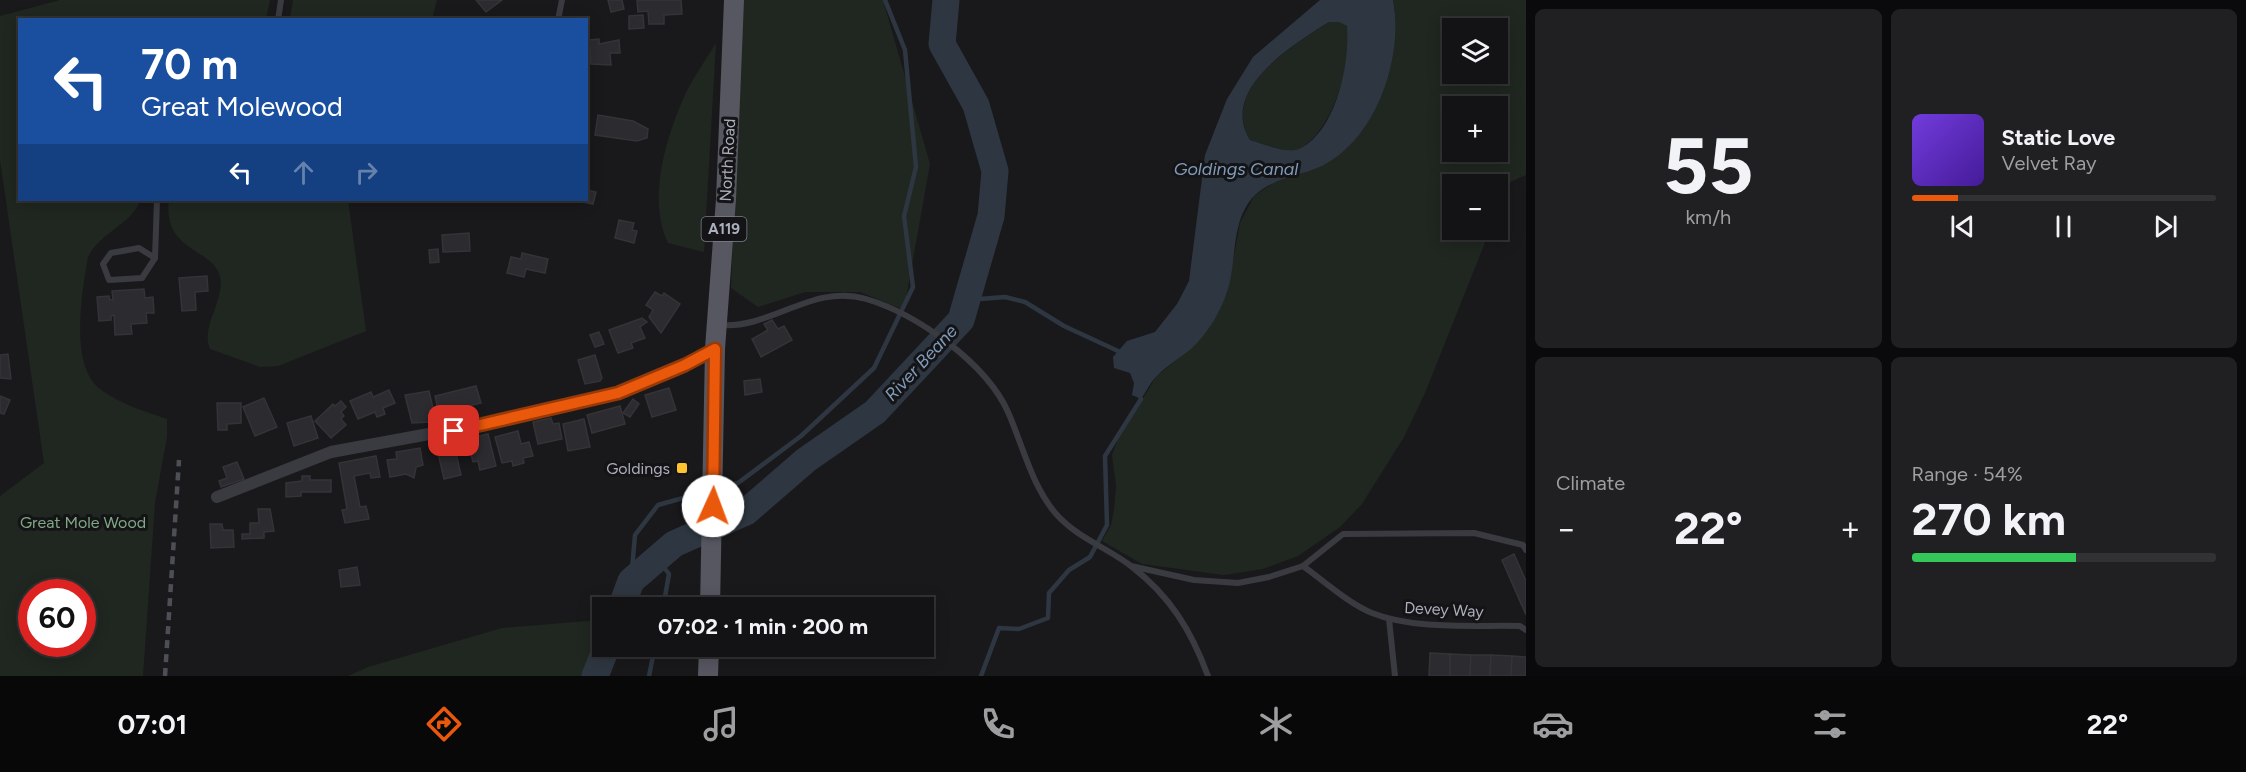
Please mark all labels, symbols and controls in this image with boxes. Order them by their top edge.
map controls [1442,18,1508,240]
button: layers [1442,18,1508,84]
text: 70 m [141,39,238,90]
icon: left [42,42,120,120]
text: Great Molewood [141,90,343,123]
button: + [1442,96,1508,162]
street label: North Road [716,118,739,202]
text: 55 [1663,119,1754,213]
text: Static Love [2002,124,2115,151]
text: Velvet Ray [2002,151,2097,175]
icon: left [224,156,257,189]
icon: ahead [287,156,320,189]
icon: right [350,156,383,189]
water label: Goldings Canal [1174,158,1299,180]
button: − [1442,174,1508,240]
text: km/h [1685,205,1731,229]
icon: previous [1946,210,1979,243]
icon: pause [2047,210,2080,243]
icon: next [2149,210,2182,243]
road number: A119 [702,217,746,241]
water label: River Beane [880,320,962,406]
pin [428,405,479,456]
icon: arrive [437,414,470,447]
place label: Goldings [606,459,670,478]
marker: Goldings [675,461,689,475]
text: Range · 54% [1912,462,2023,486]
text: Climate [1556,471,1625,495]
position arrow [681,474,745,538]
text: 270 km [1912,492,2066,546]
text: 22° [1674,501,1743,555]
text: − [1556,509,1577,548]
text: + [1840,509,1861,548]
park label: Great Mole Wood [20,513,146,532]
speed limit sign: 60 [18,579,96,657]
street label: Devey Way [1404,598,1485,621]
text: 07:02 · 1 min · 200 m [658,613,868,640]
icon: directions [423,703,465,745]
icon: music [700,703,742,745]
icon: phone [977,703,1019,745]
icon: climate [1255,703,1297,745]
icon: car [1532,703,1574,745]
icon: filters [1809,703,1851,745]
text: 07:01 [118,708,187,741]
text: 22° [2087,708,2128,741]

